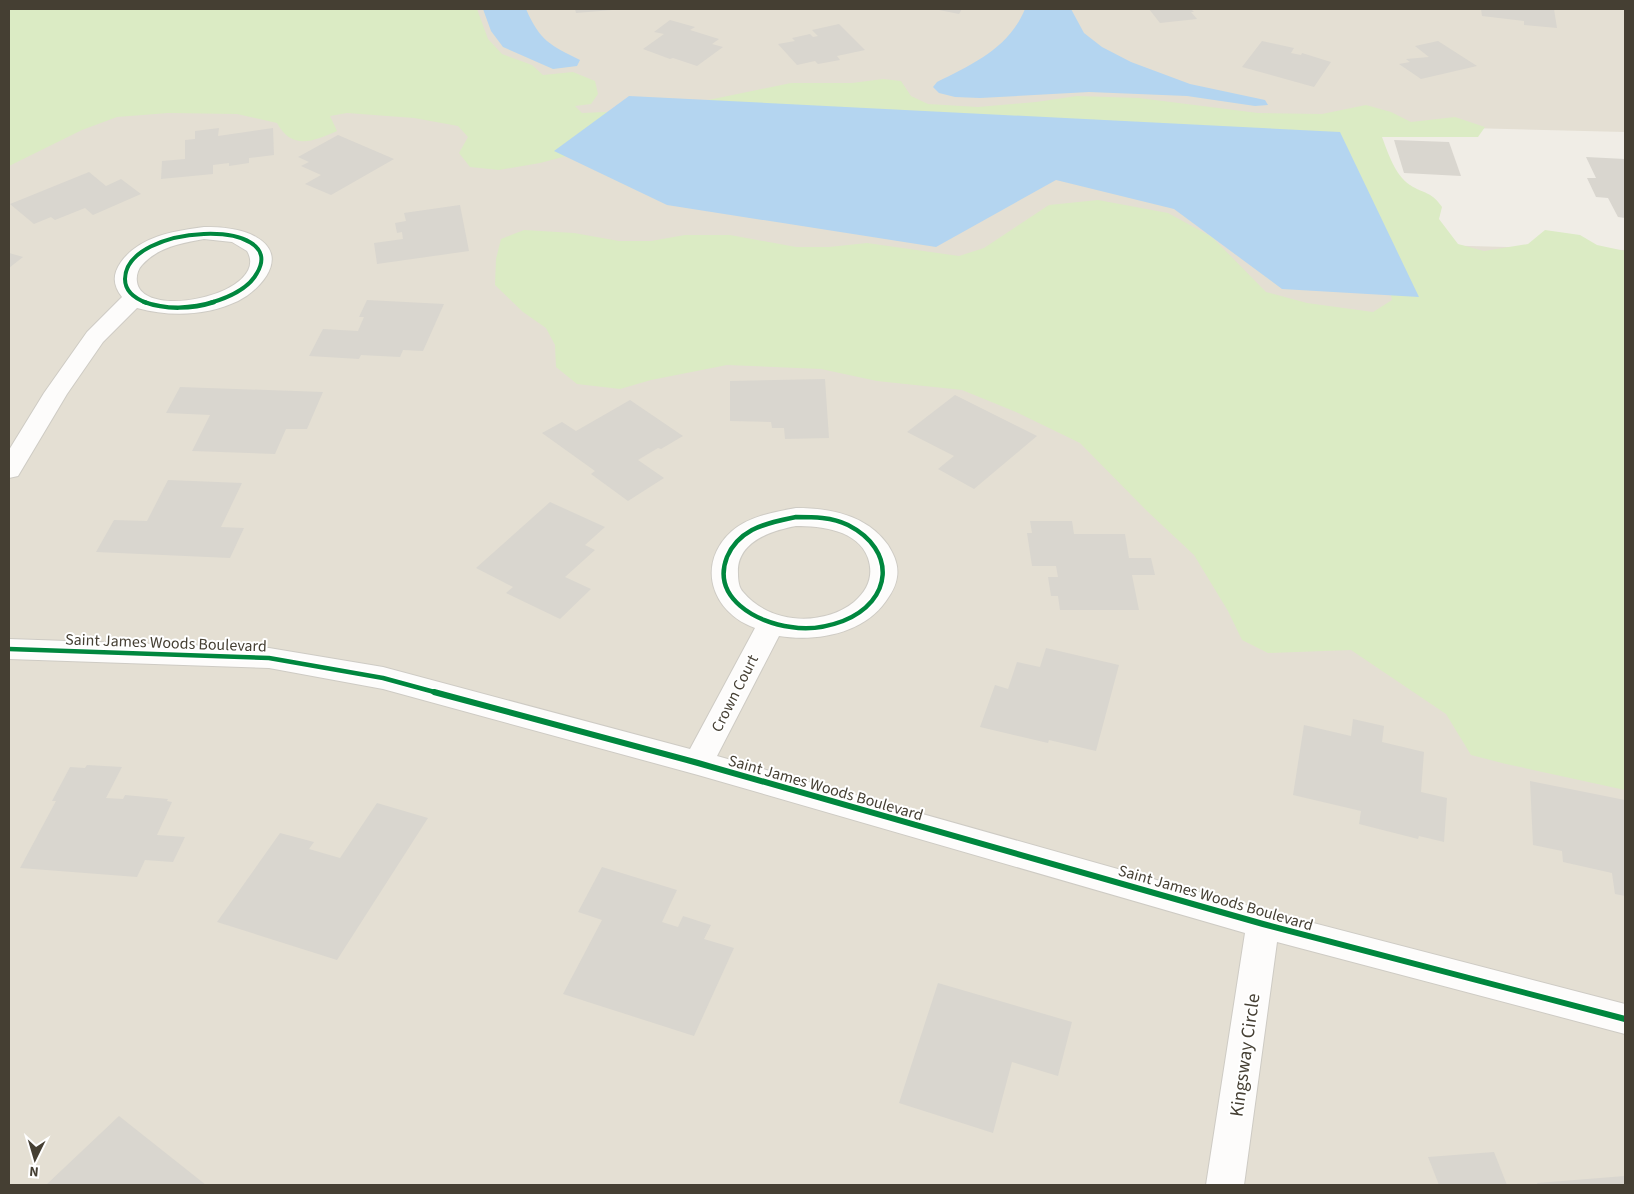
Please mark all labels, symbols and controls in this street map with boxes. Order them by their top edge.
street label: Saint James Woods Boulevard [65,628,267,658]
street label: Crown Court [706,650,764,736]
street label: Saint James Woods Boulevard [726,750,926,826]
street label: Saint James Woods Boulevard [1116,860,1316,936]
street label: Kingsway Circle [1223,992,1267,1119]
north arrow [10,1134,60,1184]
text: N [28,1161,39,1181]

